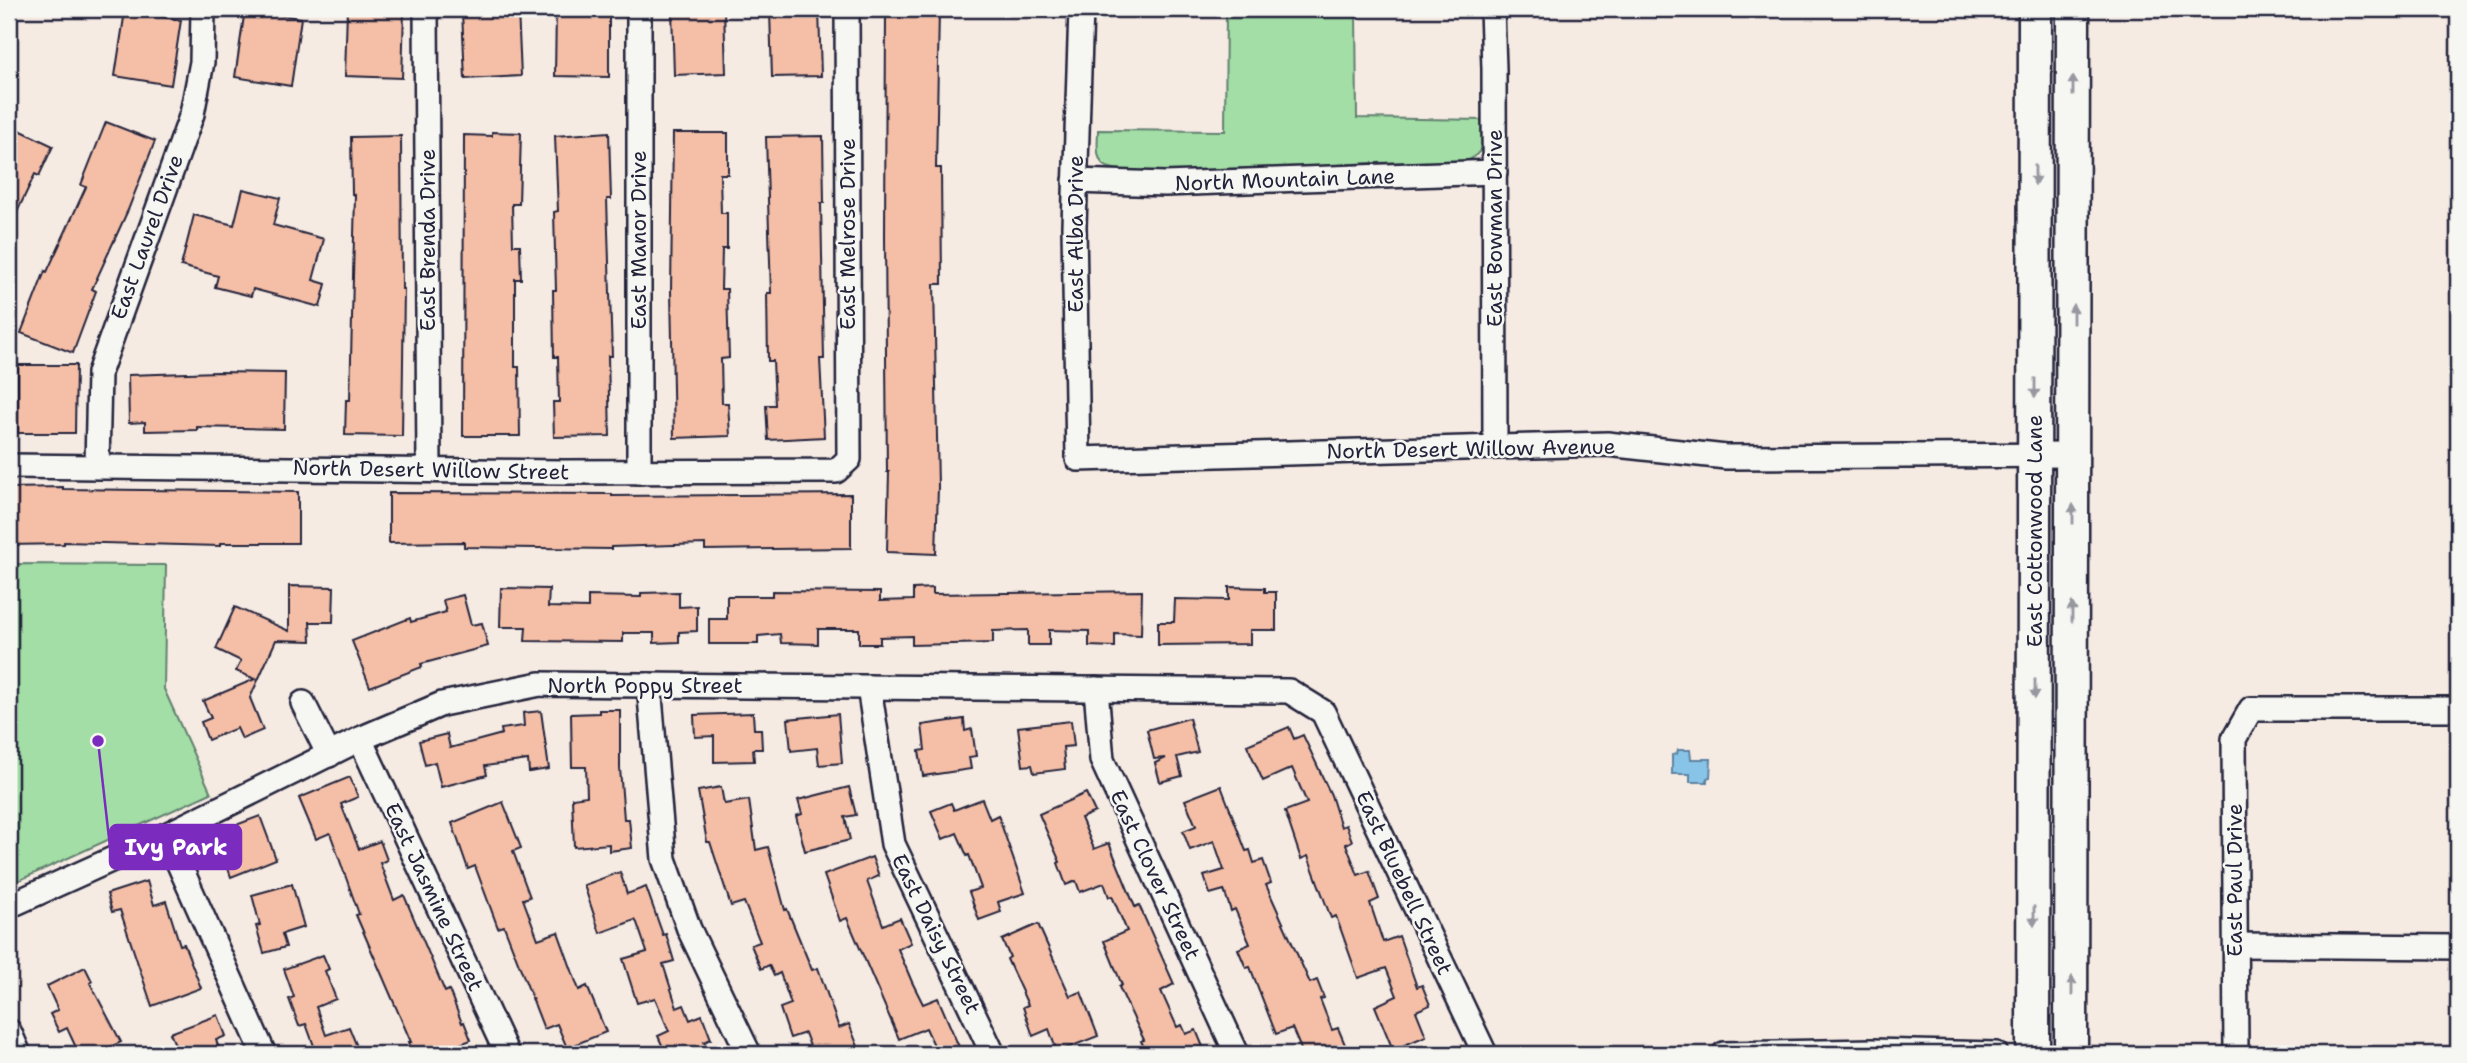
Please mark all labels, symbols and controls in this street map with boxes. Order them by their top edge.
one-way arrow [2067,75,2079,97]
street label: East Bowman Drive [1481,129,1509,327]
street label: East Melrose Drive [834,138,862,330]
street label: East Brenda Drive [414,149,442,331]
street label: East Manor Drive [625,150,653,330]
street label: East Laurel Drive [104,151,190,323]
street label: East Alba Drive [1062,155,1090,313]
street label: North Mountain Lane [1174,162,1396,198]
one-way arrow [2029,164,2041,186]
one-way arrow [2067,302,2079,324]
one-way arrow [2029,377,2041,399]
street label: East Cottonwood Lane [2021,415,2049,647]
street label: North Desert Willow Avenue [1326,432,1616,466]
street label: North Desert Willow Street [292,454,570,486]
one-way arrow [2067,503,2078,525]
one-way arrow [2066,600,2078,622]
street label: North Poppy Street [547,672,743,700]
one-way arrow [2029,678,2041,700]
street label: East Clover Street [1103,785,1207,965]
street label: East Bluebell Street [1349,786,1459,980]
street label: East Jasmine Street [378,798,490,996]
street label: East Paul Drive [2221,803,2249,957]
callout: Ivy Park [110,825,241,869]
text: Ivy Park [124,832,228,862]
street label: East Daisy Street [885,849,987,1019]
one-way arrow [2028,906,2040,928]
one-way arrow [2066,975,2078,997]

